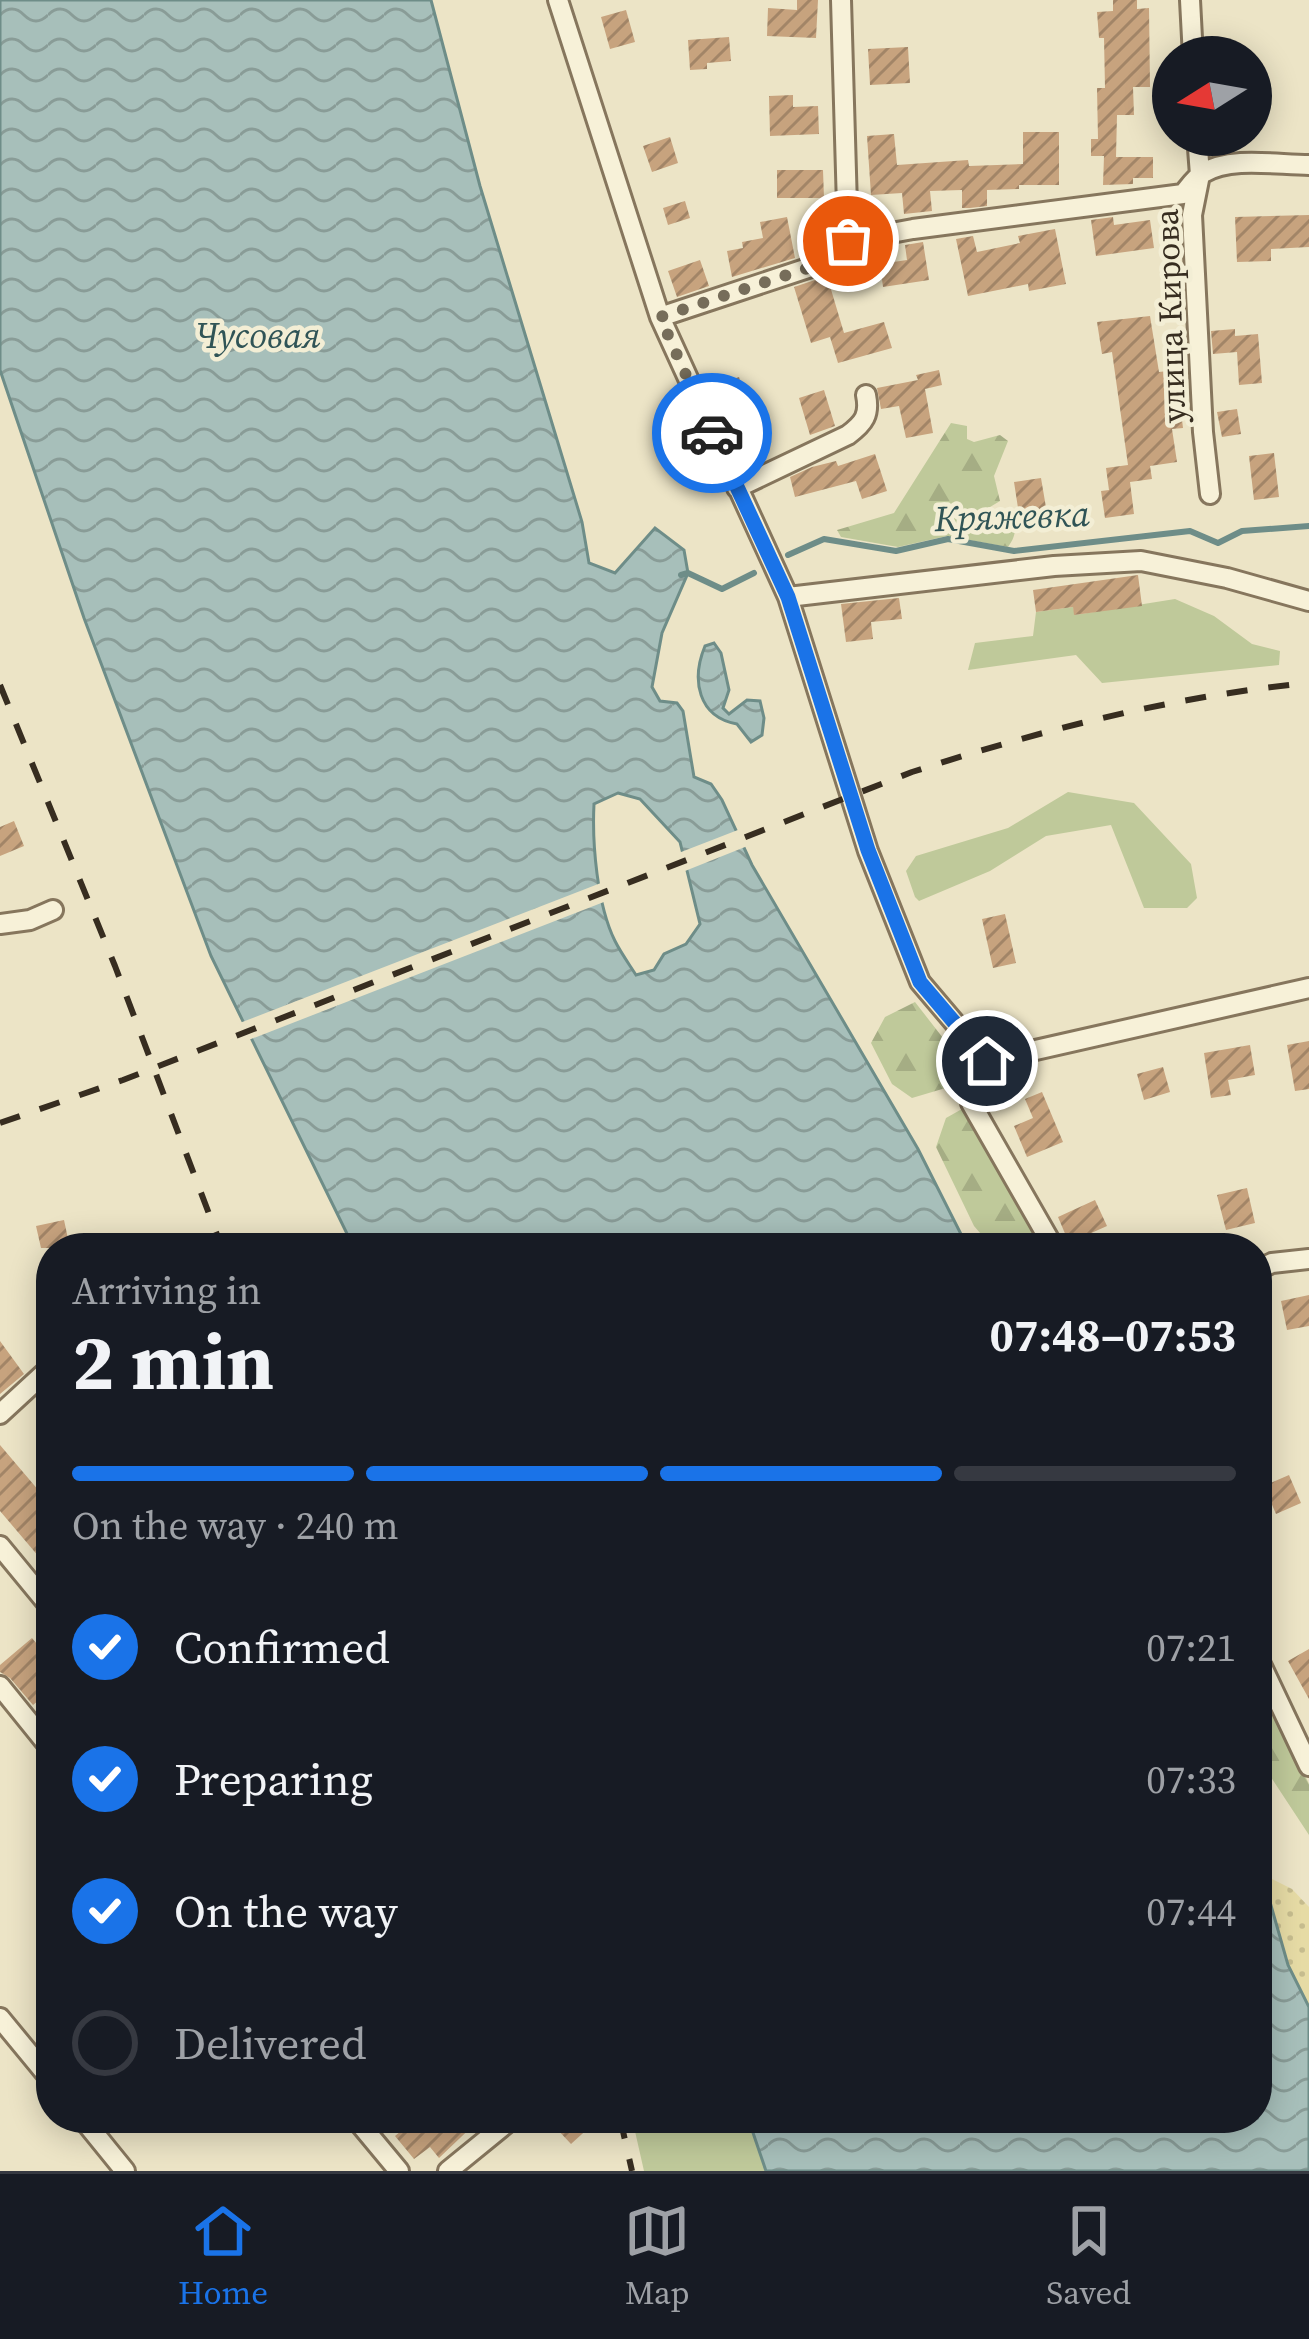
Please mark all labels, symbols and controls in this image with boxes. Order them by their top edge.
north arrow [1152,36,1272,156]
map controls [1152,36,1272,156]
pin [797,190,899,292]
icon: bag [815,208,881,274]
street label: улица Кирова [1144,208,1196,424]
water label: Чусовая [195,311,321,360]
courier [652,373,772,493]
icon: car [679,400,745,466]
water label: Кряжевка [932,489,1091,543]
pin [936,1010,1038,1112]
icon: home [954,1028,1020,1094]
text: Arriving in [72,1264,261,1317]
text: 07:48–07:53 [990,1304,1236,1366]
text: 2 min [72,1308,274,1415]
text: On the way · 240 m [72,1499,399,1552]
icon: check [72,1614,138,1680]
text: Confirmed [174,1616,390,1678]
text: 07:21 [1146,1621,1236,1674]
icon: check [72,1746,138,1812]
text: Preparing [174,1748,373,1810]
text: 07:33 [1146,1753,1236,1806]
icon: check [72,1878,138,1944]
text: On the way [174,1880,398,1942]
text: 07:44 [1146,1885,1236,1938]
text: Delivered [174,2012,366,2074]
tab: Home [178,2198,268,2315]
tab: Map [624,2198,690,2315]
tab: Saved [1046,2198,1131,2315]

